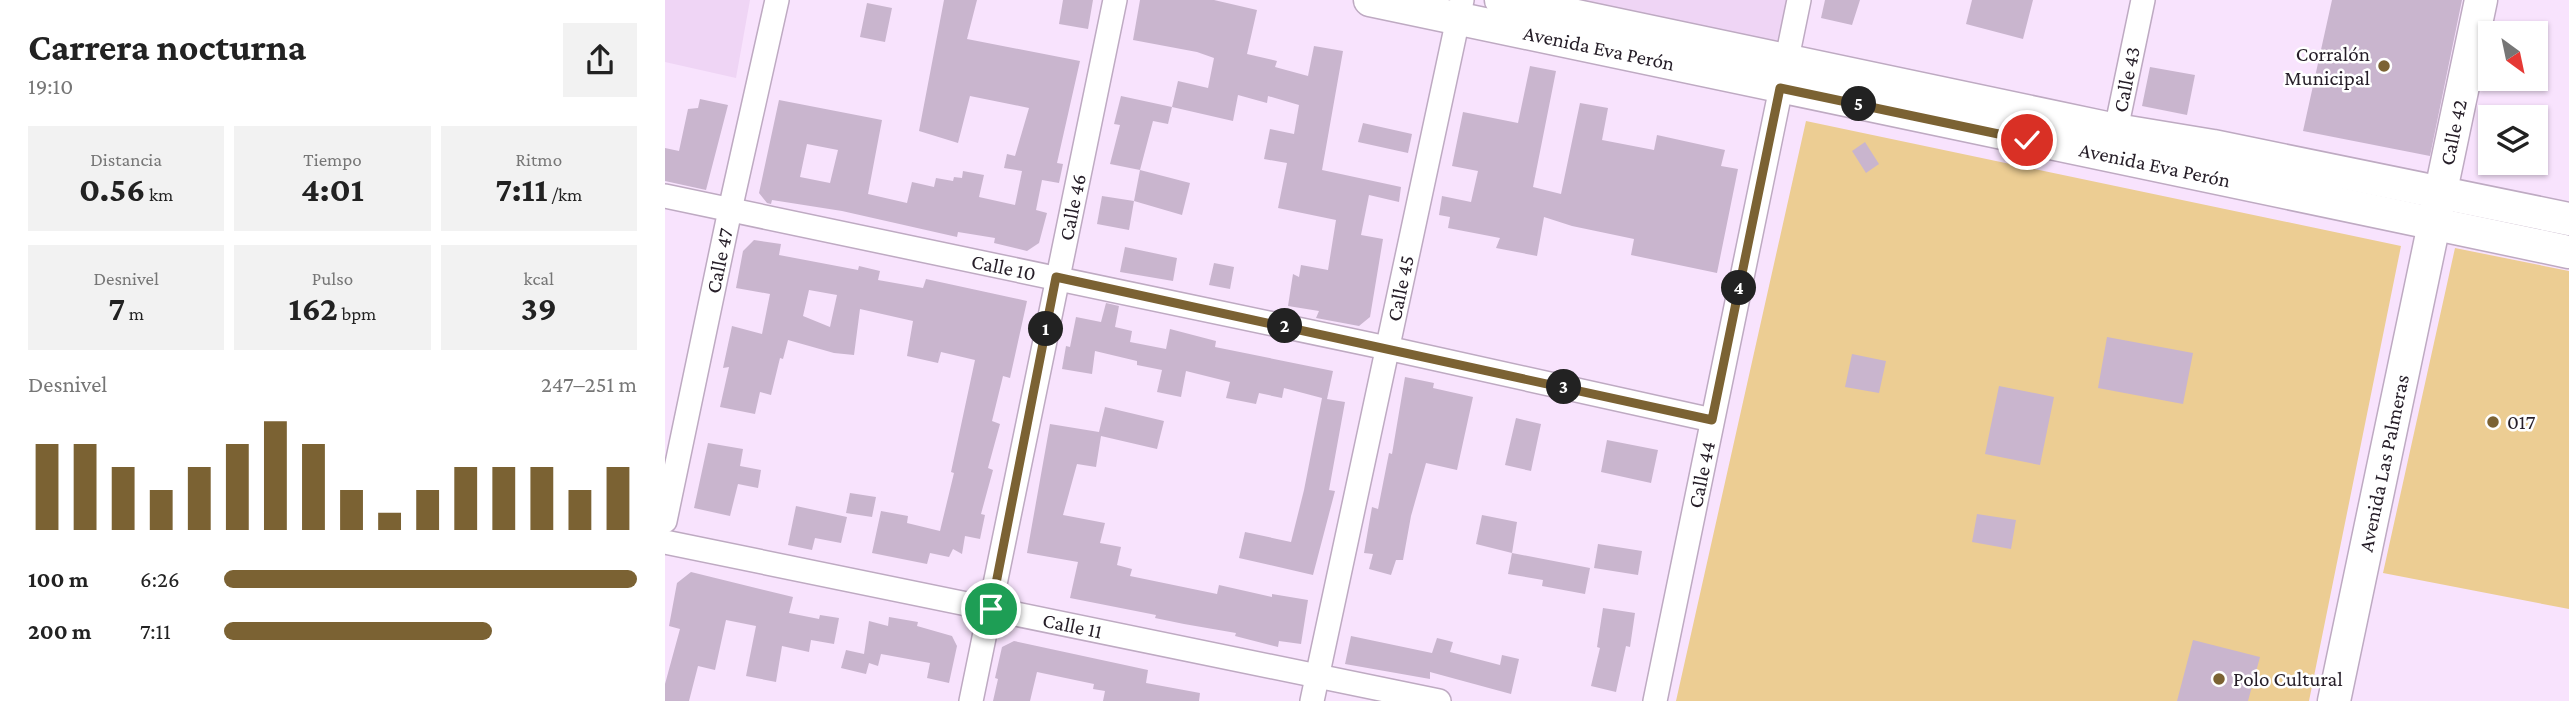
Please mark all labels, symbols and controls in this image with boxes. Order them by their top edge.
street label: Avenida Eva Perón [1521,21,1677,76]
north arrow [2478,21,2548,91]
map controls [2478,21,2548,175]
button: share [563,23,637,97]
text: Carrera nocturna [28,26,306,68]
place label: Corralón Municipal [2284,42,2370,90]
street label: Calle 43 [2108,44,2145,115]
marker: Corralón Municipal [2376,58,2392,74]
text: 19:10 [28,73,73,99]
pin: 5 [1841,86,1877,122]
text: 5 [1854,93,1863,114]
street label: Calle 42 [2435,97,2472,168]
button: layers [2478,105,2548,175]
pin [1997,110,2057,170]
icon: check [2008,121,2046,159]
street label: Avenida Eva Perón [2077,137,2233,193]
text: Distancia [90,149,162,170]
text: Tiempo [303,149,362,170]
text: Ritmo [516,149,562,170]
text: 0.56 [79,170,145,209]
text: 4:01 [301,170,364,209]
text: 7:11 [495,170,548,209]
street label: Calle 46 [1054,172,1091,243]
text: km [145,184,173,205]
text: /km [548,184,582,205]
street label: Calle 47 [701,225,738,295]
street label: Calle 10 [969,249,1038,286]
street label: Calle 45 [1382,253,1419,324]
text: Desnivel [93,268,159,289]
text: Pulso [312,268,353,289]
text: kcal [524,268,554,289]
pin: 4 [1721,270,1757,306]
text: 4 [1733,277,1744,298]
text: 7 [108,289,125,328]
text: 162 [289,289,338,328]
text: 39 [521,289,557,328]
text: m [125,303,144,324]
text: bpm [338,303,376,324]
pin: 2 [1267,308,1303,344]
pin: 1 [1029,312,1063,346]
text: 2 [1280,315,1289,336]
text: 1 [1042,318,1049,339]
pin: 3 [1546,370,1581,404]
text: Desnivel [28,371,107,397]
text: 247–251 m [541,371,637,397]
street label: Avenida Las Palmeras [2354,372,2414,554]
text: 3 [1559,376,1568,397]
place label: 017 [2507,410,2536,434]
marker: 017 [2485,414,2501,430]
street label: Calle 44 [1683,439,1720,510]
text: 100 m [28,566,88,592]
text: 6:26 [140,566,180,592]
pin [961,579,1021,639]
icon: arrive [972,590,1010,628]
street label: Calle 11 [1041,608,1104,644]
text: 200 m [28,618,92,644]
text: 7:11 [140,618,171,644]
place label: Polo Cultural [2233,667,2343,691]
marker: Polo Cultural [2211,671,2227,687]

